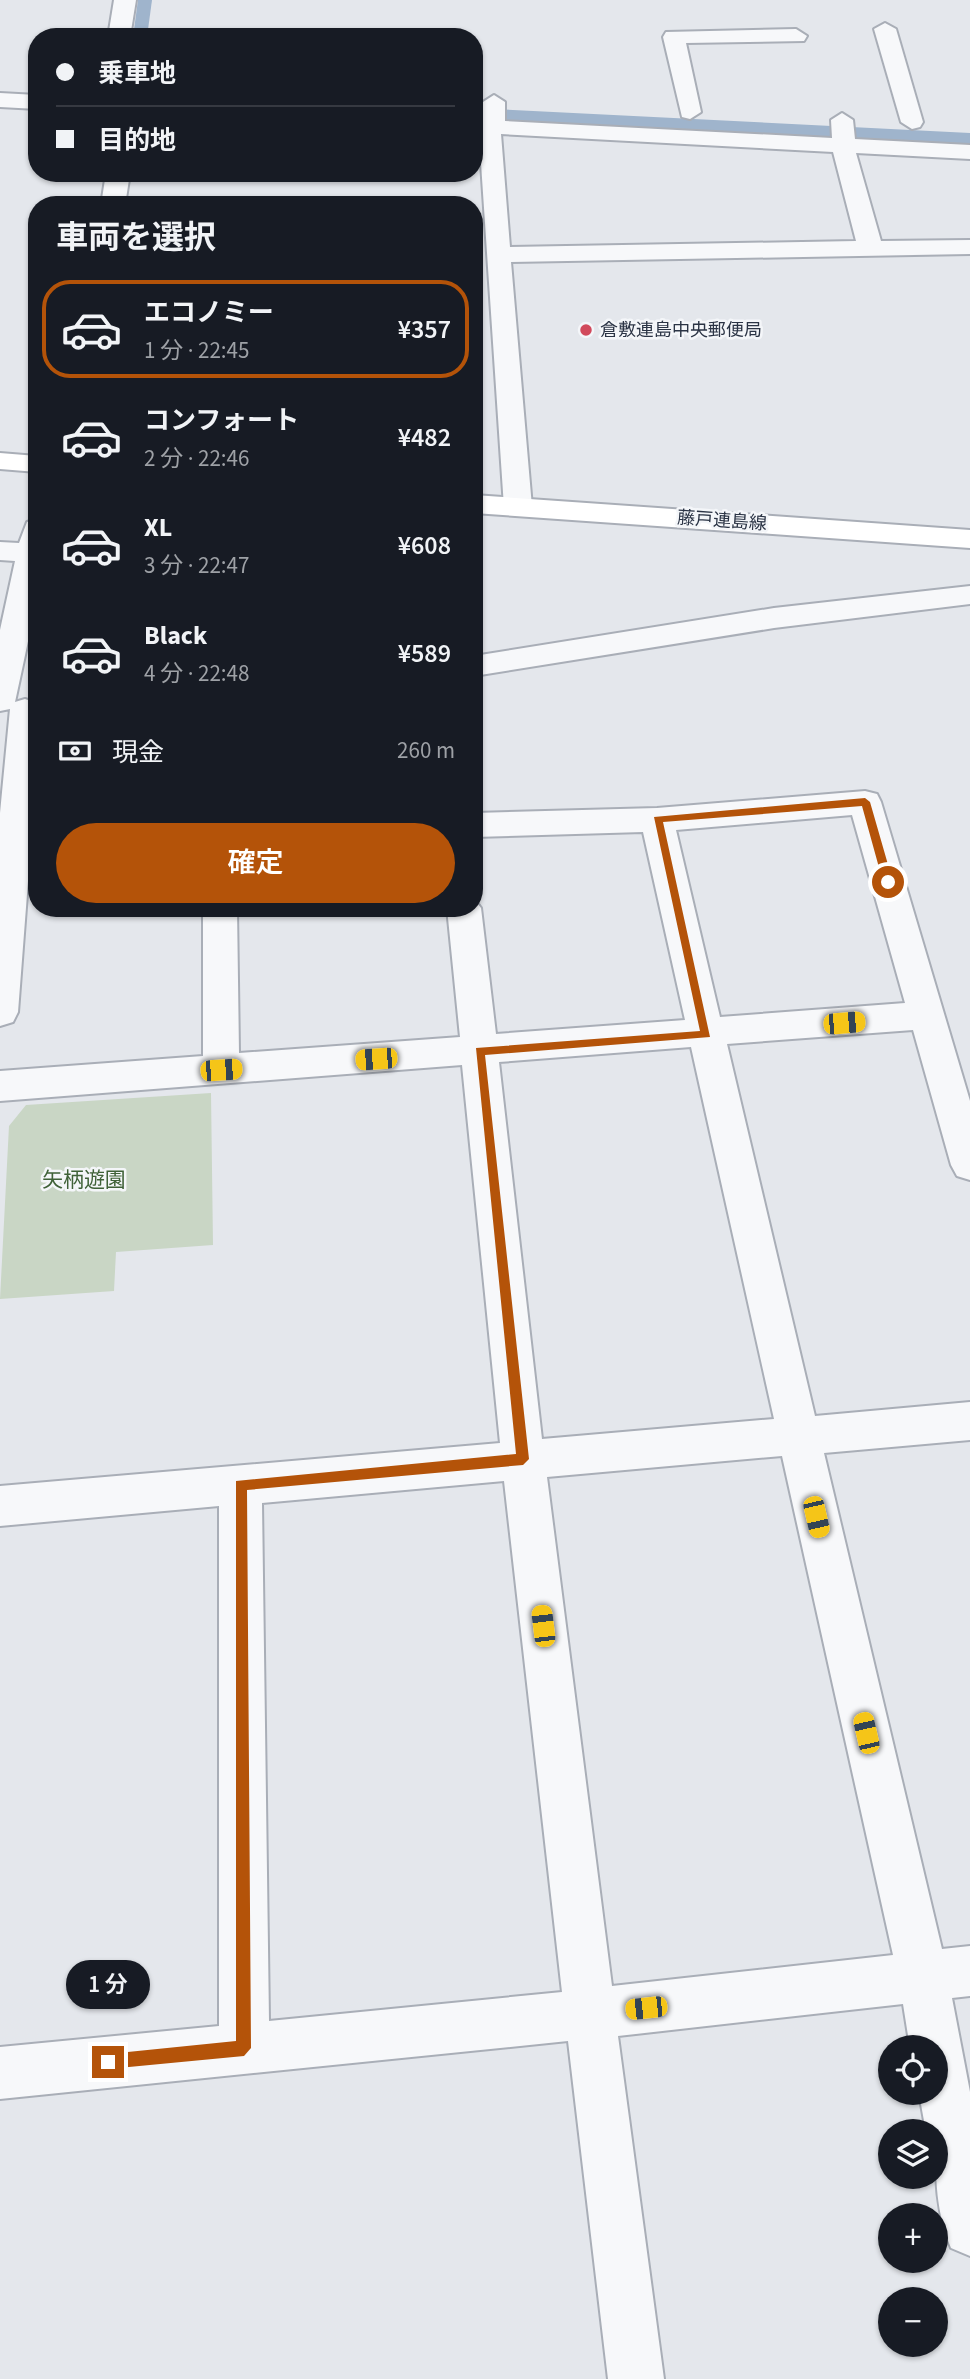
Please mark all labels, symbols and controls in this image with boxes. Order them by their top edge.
text: 乗車地 [98,55,176,92]
text: 目的地 [98,122,176,159]
text: 車両を選択 [56,215,216,261]
text: エコノミー [144,294,274,331]
icon: car [60,298,123,361]
text: ¥357 [398,311,451,348]
place label: 倉敷連島中央郵便局 [600,318,762,343]
marker: 倉敷連島中央郵便局 [578,322,594,338]
text: 1 分 · 22:45 [144,334,249,367]
text: コンフォート [144,402,299,439]
icon: car [60,406,123,469]
text: ¥482 [398,419,451,456]
text: 2 分 · 22:46 [144,442,249,475]
street label: 藤戸連島線 [676,505,768,537]
text: XL [144,509,172,546]
icon: car [60,514,123,577]
text: ¥608 [398,527,451,564]
text: 3 分 · 22:47 [144,549,249,582]
text: Black [144,617,207,654]
icon: car [60,622,123,685]
text: ¥589 [398,635,451,672]
text: 4 分 · 22:48 [144,657,249,690]
icon: cash [56,732,94,770]
text: 現金 [112,734,164,771]
text: 260 m [397,734,455,767]
button: 確定 [56,823,455,903]
route start [872,866,904,898]
car [823,1011,866,1035]
car [355,1047,398,1071]
car [200,1058,243,1082]
park label: 矢柄遊園 [42,1165,126,1195]
car [802,1494,831,1540]
car [531,1604,556,1648]
car [852,1710,881,1756]
callout: 1 分 [66,1960,150,2010]
text: 1 分 [88,1968,128,2001]
car [625,1995,668,2021]
map controls [878,2035,948,2357]
button: locate [878,2035,948,2105]
route end [92,2046,124,2078]
button: layers [878,2119,948,2189]
button: + [878,2203,948,2273]
button: − [878,2287,948,2357]

